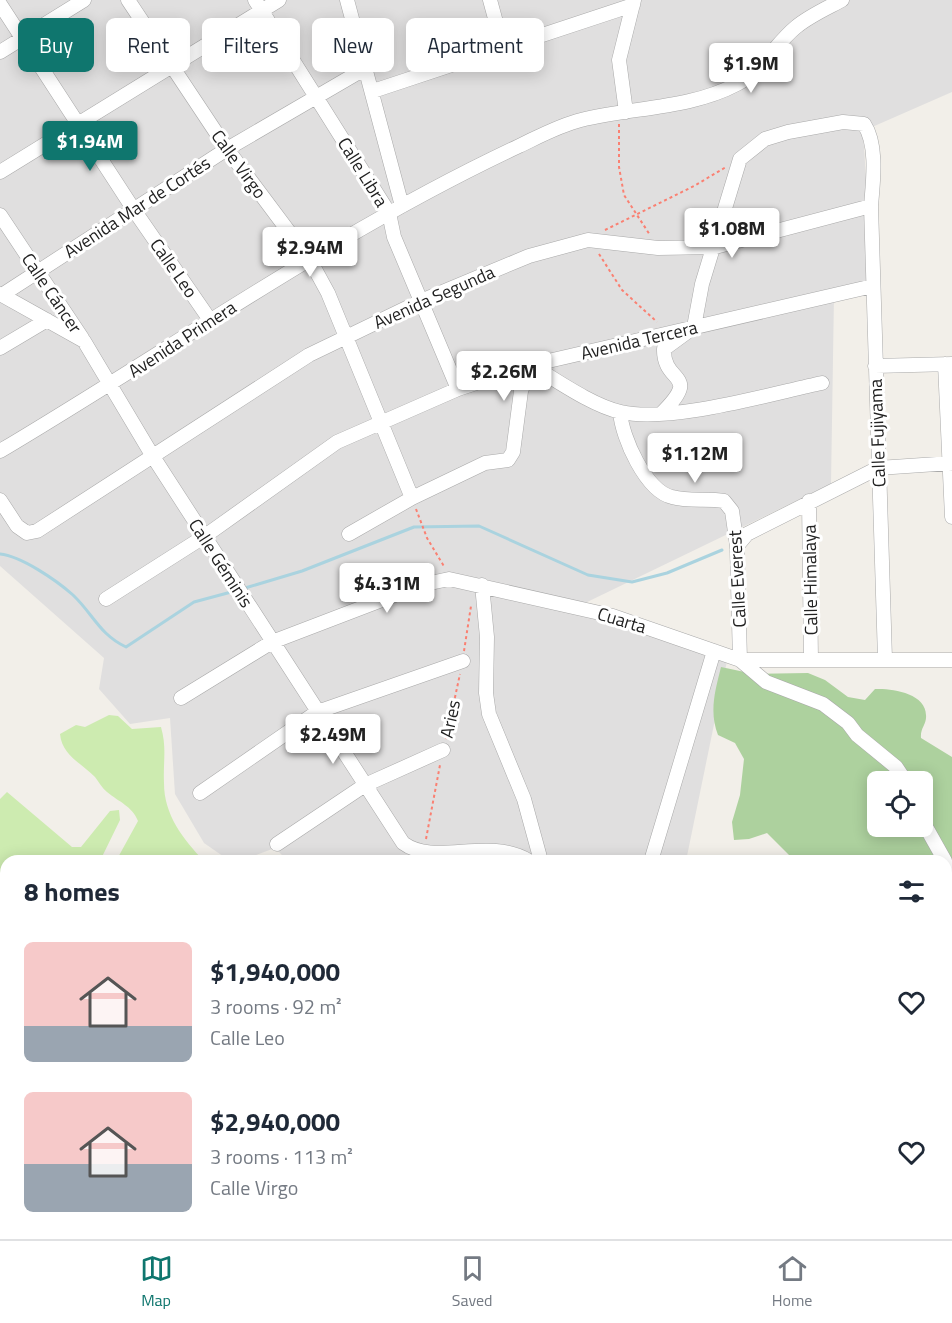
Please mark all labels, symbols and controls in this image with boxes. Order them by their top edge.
chip: Buy [18,18,94,72]
chip: Rent [106,18,190,72]
chip: Filters [202,18,300,72]
chip: New [312,18,394,72]
chip: Apartment [406,18,544,72]
pin: $1.9M [709,43,793,94]
text: $1.9M [723,47,779,78]
pin: $1.94M [41,121,139,172]
street label: Calle Virgo [205,124,273,204]
text: $1.94M [56,125,124,156]
street label: Calle Libra [331,132,395,212]
street label: Avenida Mar de Cortés [58,149,216,265]
pin: $1.08M [683,208,781,259]
text: $1.08M [698,212,766,243]
pin: $2.94M [261,227,359,278]
text: $2.94M [276,231,344,262]
street label: Calle Leo [144,233,204,303]
street label: Calle Cáncer [15,247,89,339]
street label: Avenida Segunda [369,258,499,336]
street label: Avenida Primera [123,294,241,384]
street label: Avenida Tercera [578,313,700,367]
pin: $2.26M [455,351,553,402]
text: $2.26M [470,355,538,386]
street label: Calle Fujiyama [862,378,892,488]
pin: $1.12M [646,433,744,484]
text: $1.12M [661,437,729,468]
street label: Calle Géminis [182,513,260,613]
street label: Calle Himalaya [796,524,824,636]
street label: Calle Everest [721,529,753,628]
pin: $4.31M [338,563,436,614]
text: $4.31M [353,567,421,598]
street label: Cuarta [594,600,650,640]
street label: Aries [433,697,467,741]
pin: $2.49M [284,714,382,765]
text: $2.49M [299,718,367,749]
map controls [867,771,933,837]
button: locate [867,771,933,837]
text: 8 homes [24,872,120,911]
icon: filters [895,875,928,908]
text: $1,940,000 [210,952,340,991]
icon: home [72,966,144,1038]
icon: heart [895,986,928,1019]
text: 3 rooms · 92 m² [210,991,342,1022]
text: Calle Leo [210,1022,285,1053]
text: $2,940,000 [210,1102,340,1141]
icon: home [72,1116,144,1188]
icon: heart [895,1136,928,1169]
text: 3 rooms · 113 m² [210,1141,353,1172]
text: Calle Virgo [210,1172,298,1203]
tab: Map [140,1252,173,1312]
tab: Saved [452,1252,493,1312]
tab: Home [772,1252,812,1312]

